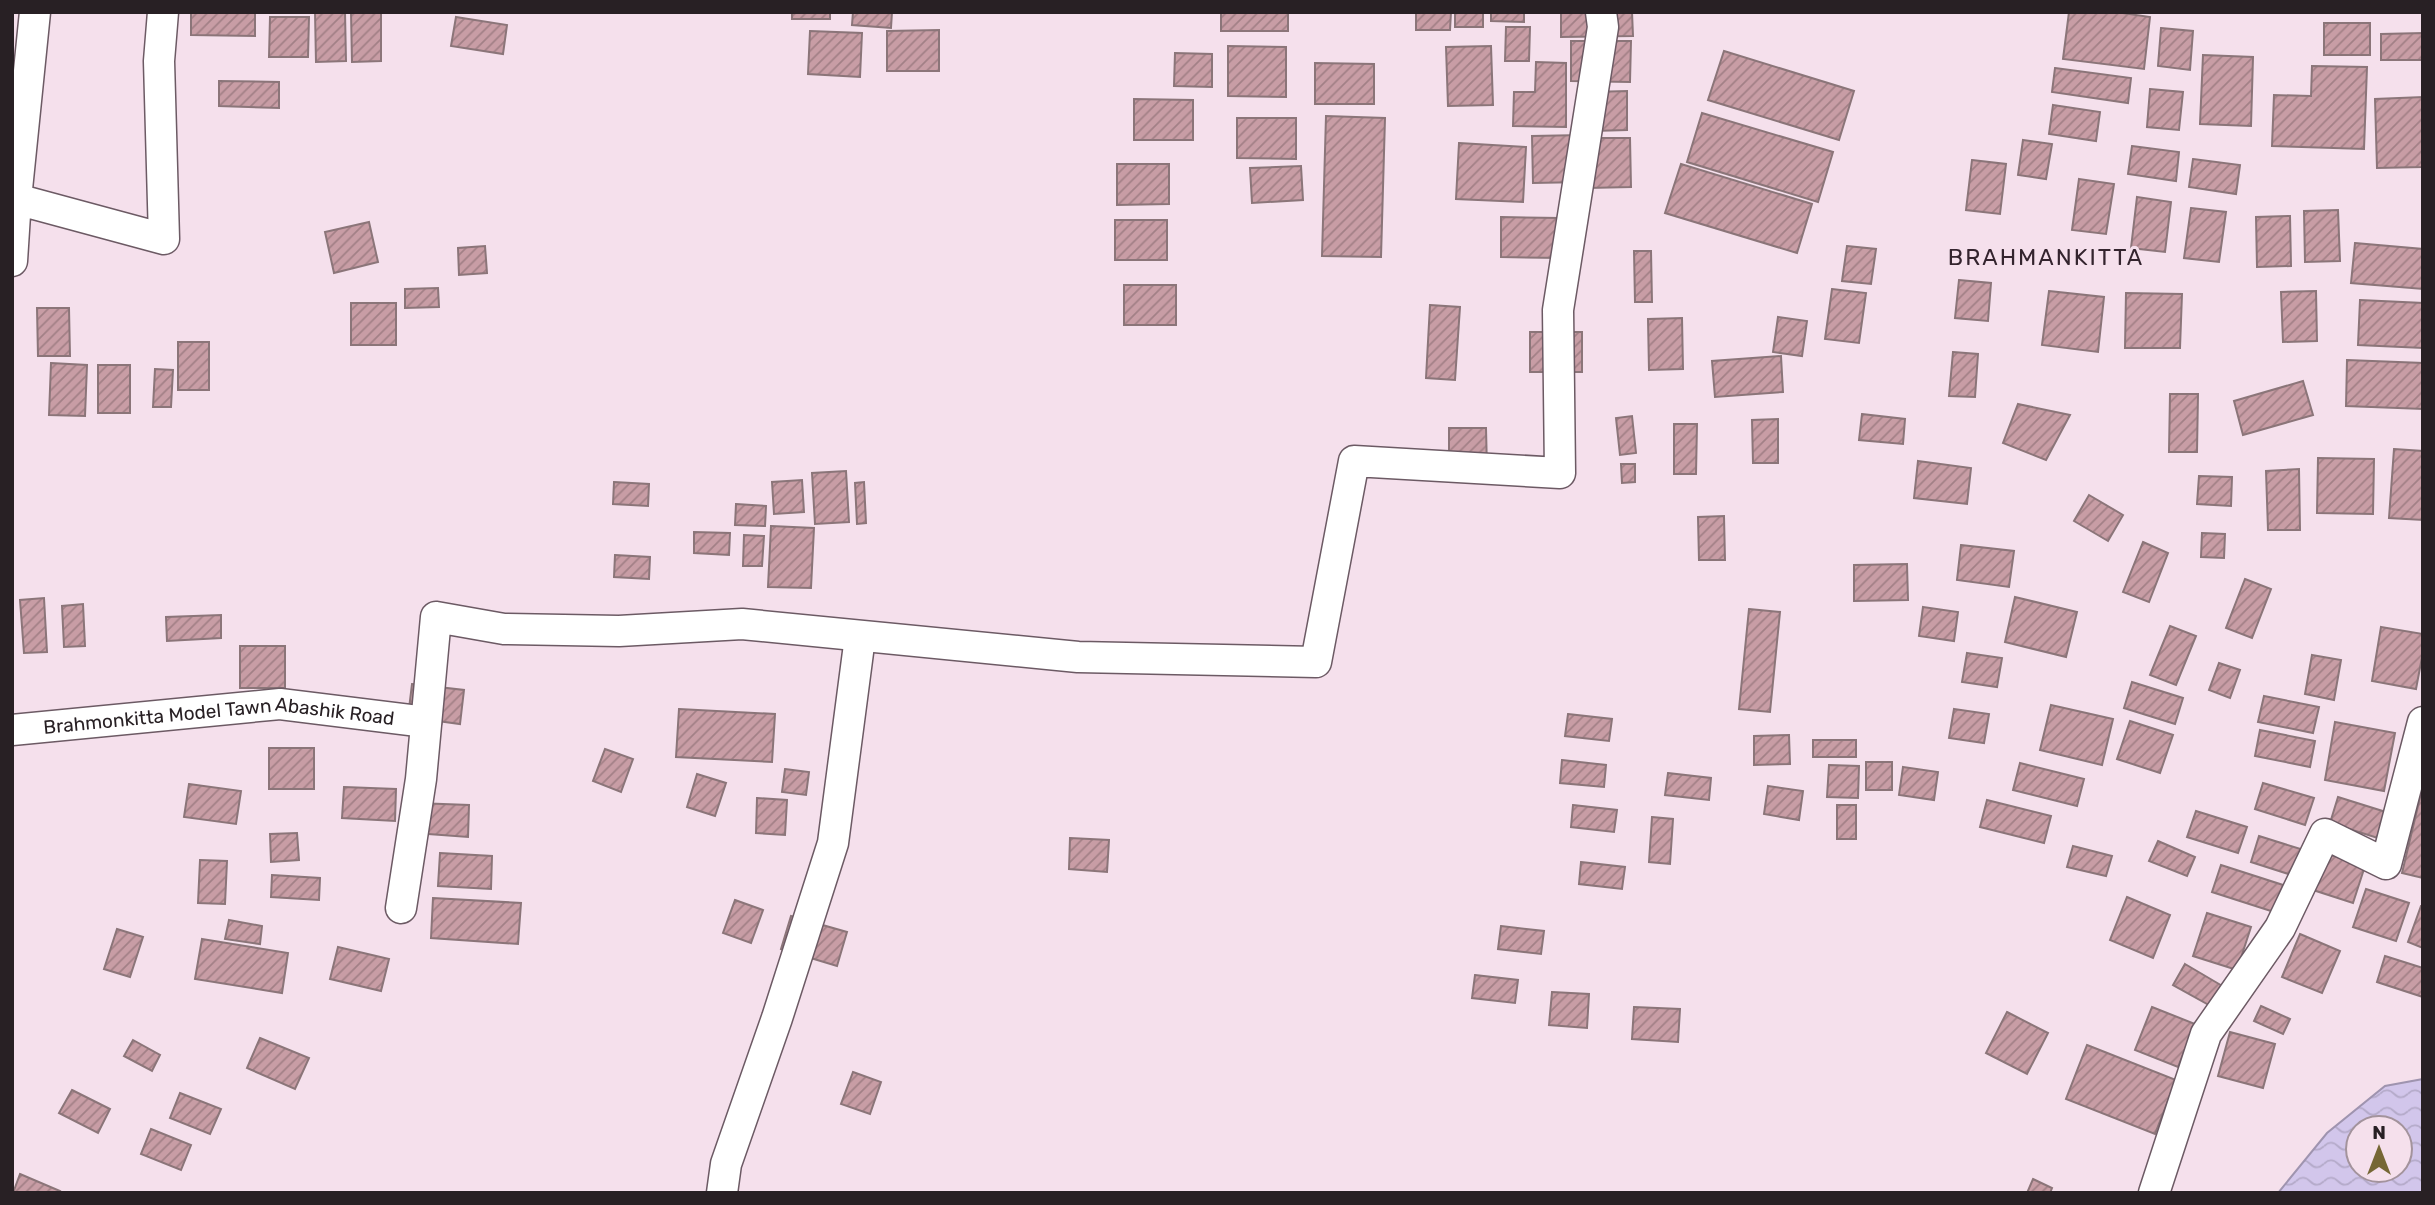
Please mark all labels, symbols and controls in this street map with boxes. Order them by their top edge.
district label: BRAHMANKITTA [1948,243,2144,271]
street label: Brahmonkitta Model Tawn Abashik Road [42,693,396,739]
north arrow [2344,1114,2414,1184]
text: N [2372,1121,2386,1144]

